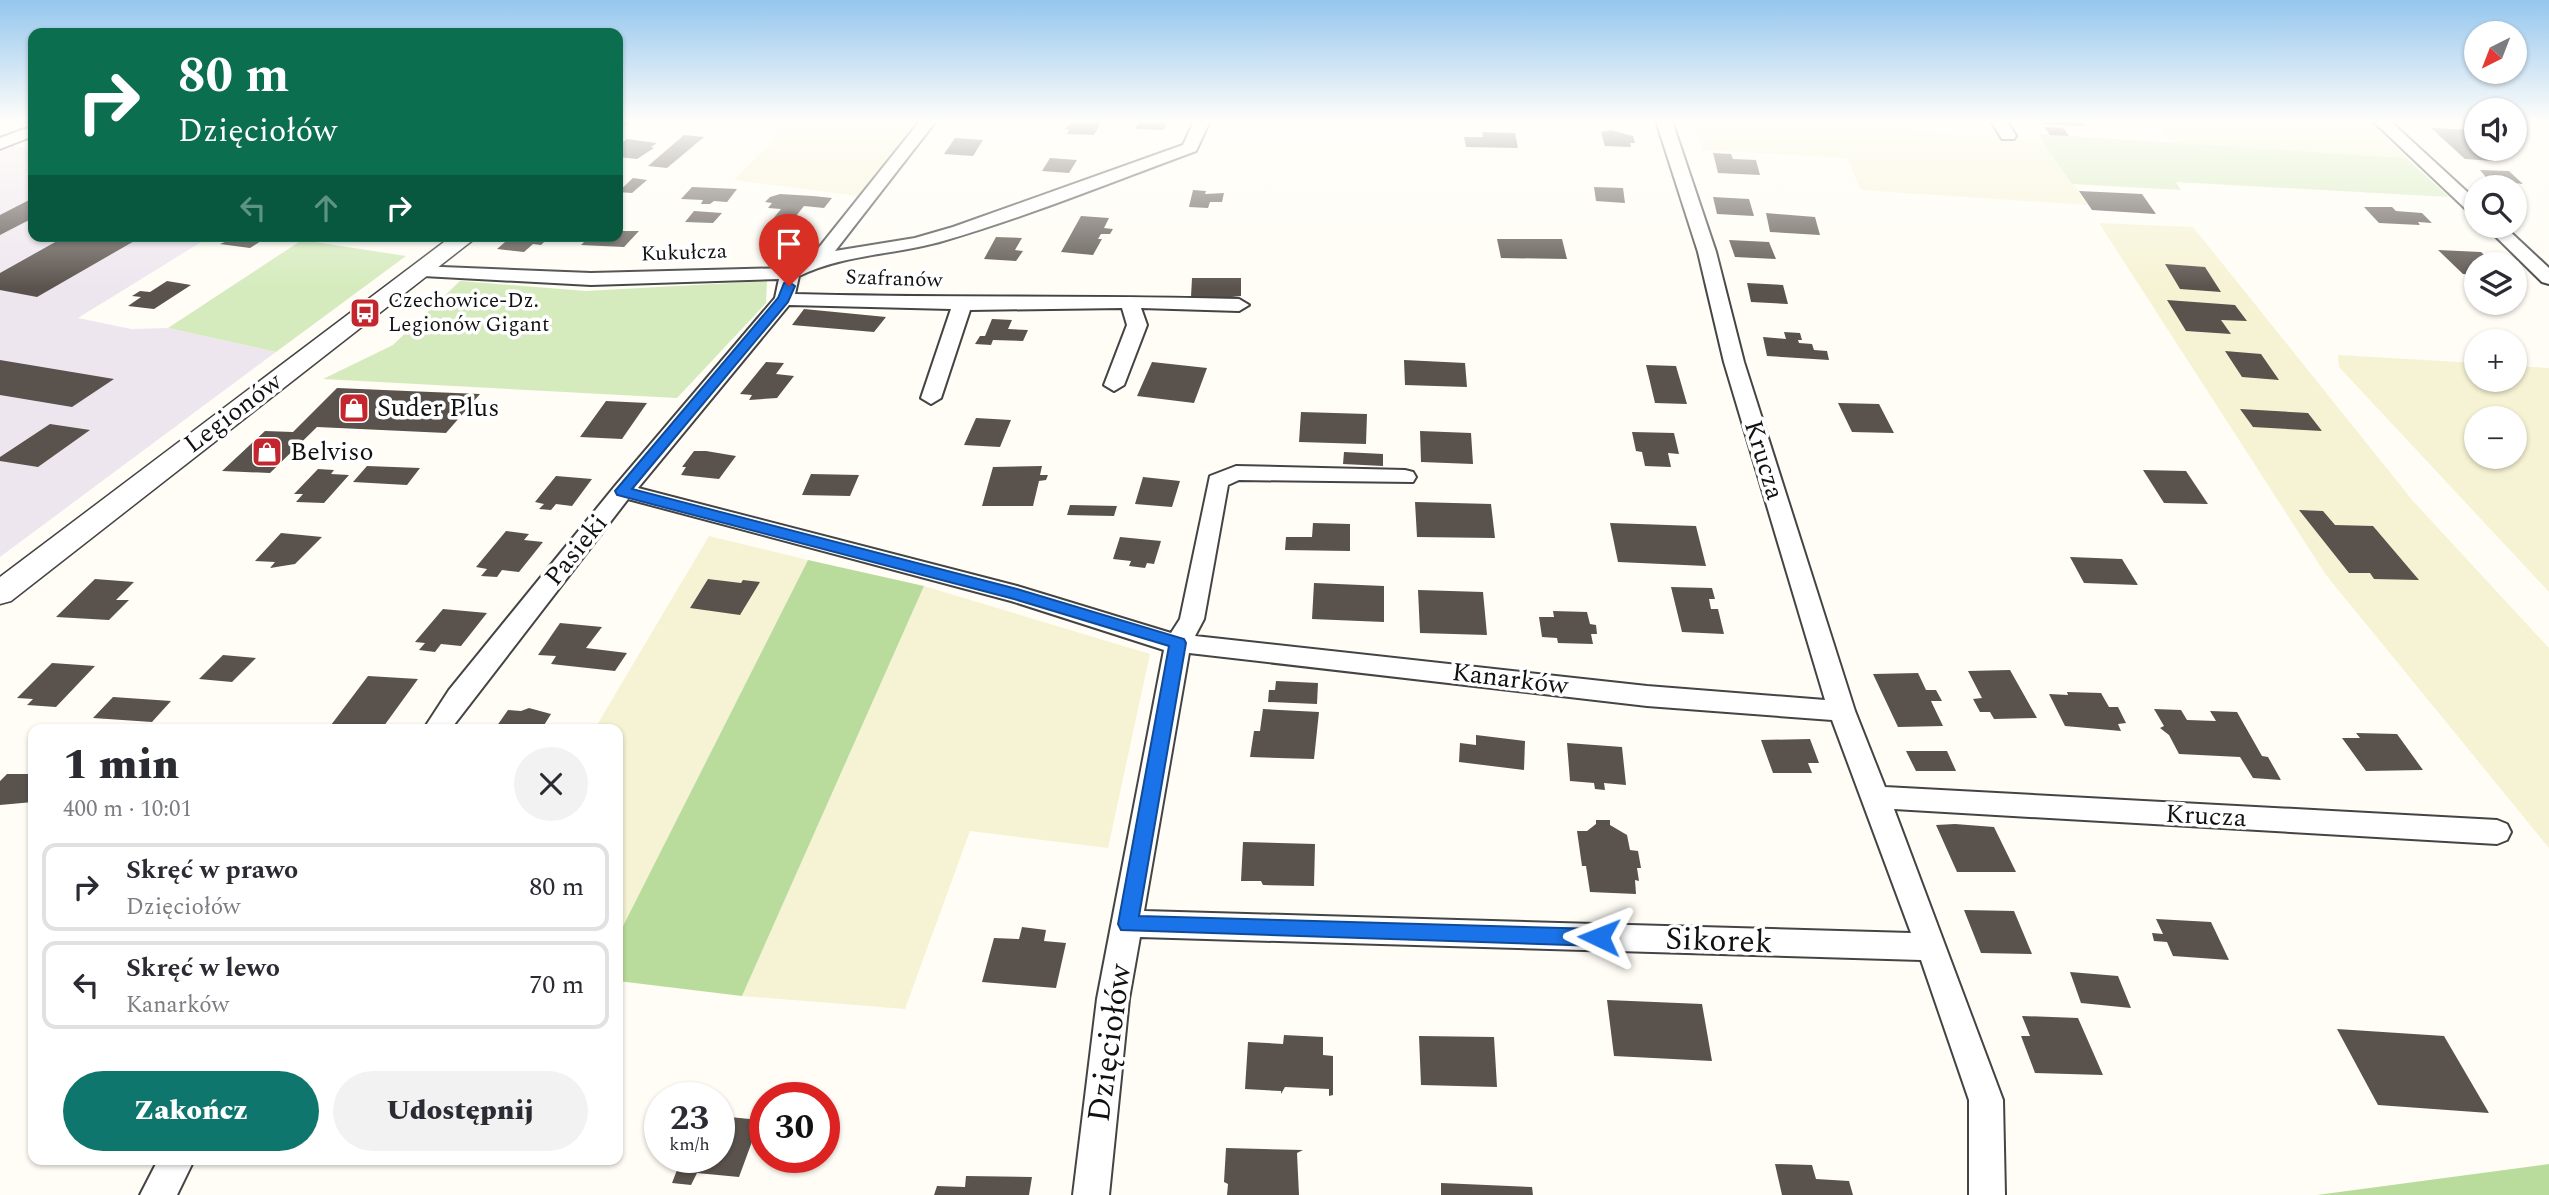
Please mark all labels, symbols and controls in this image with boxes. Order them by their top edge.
north arrow [2464,21,2527,84]
map controls [2464,21,2527,469]
text: 80 m [178,39,289,114]
icon: right [63,56,154,147]
button: sound [2464,98,2527,161]
text: Dzięciołów [178,107,337,156]
button: search [2464,175,2527,238]
icon: left [234,189,272,227]
icon: ahead [307,189,345,227]
icon: right [380,189,418,227]
pin [759,214,819,286]
icon: arrive [770,225,808,263]
street label: Kukułcza [640,235,728,270]
button: layers [2464,252,2527,315]
street label: Szafranów [845,261,944,297]
place label: Czechowice-Dz. Legionów Gigant [388,285,549,341]
bus stop icon: Czechowice-Dz. Legionów Gigant [348,296,382,330]
button: + [2464,329,2527,392]
street label: Legionów [175,362,292,463]
place label: Suder Plus [377,388,499,428]
shop icon: Suder Plus [337,391,371,425]
button: − [2464,406,2527,469]
street label: Krucza [1733,415,1795,505]
place label: Belviso [290,432,374,472]
shop icon: Belviso [250,435,284,469]
street label: Pasieki [534,505,618,595]
street label: Kanarków [1450,652,1572,706]
text: 1 min [63,734,179,797]
button: close [514,747,588,821]
text: 400 m · 10:01 [63,792,192,827]
street label: Krucza [2164,794,2248,838]
text: Skręć w prawo [126,850,298,890]
text: 80 m [529,867,584,907]
icon: right [67,868,105,906]
text: Dzięciołów [126,890,240,925]
position arrow [1562,900,1636,974]
street label: Sikorek [1664,915,1774,967]
text: Skręć w lewo [126,948,280,988]
street label: Dzięciołów [1075,960,1145,1125]
text: 70 m [529,965,584,1005]
icon: left [67,966,105,1004]
text: Kanarków [126,988,229,1023]
button: Zakończ [63,1071,319,1151]
button: Udostępnij [333,1071,588,1151]
speed limit sign: 30 [749,1082,840,1173]
text: 23 [670,1092,709,1145]
text: km/h [669,1131,710,1158]

